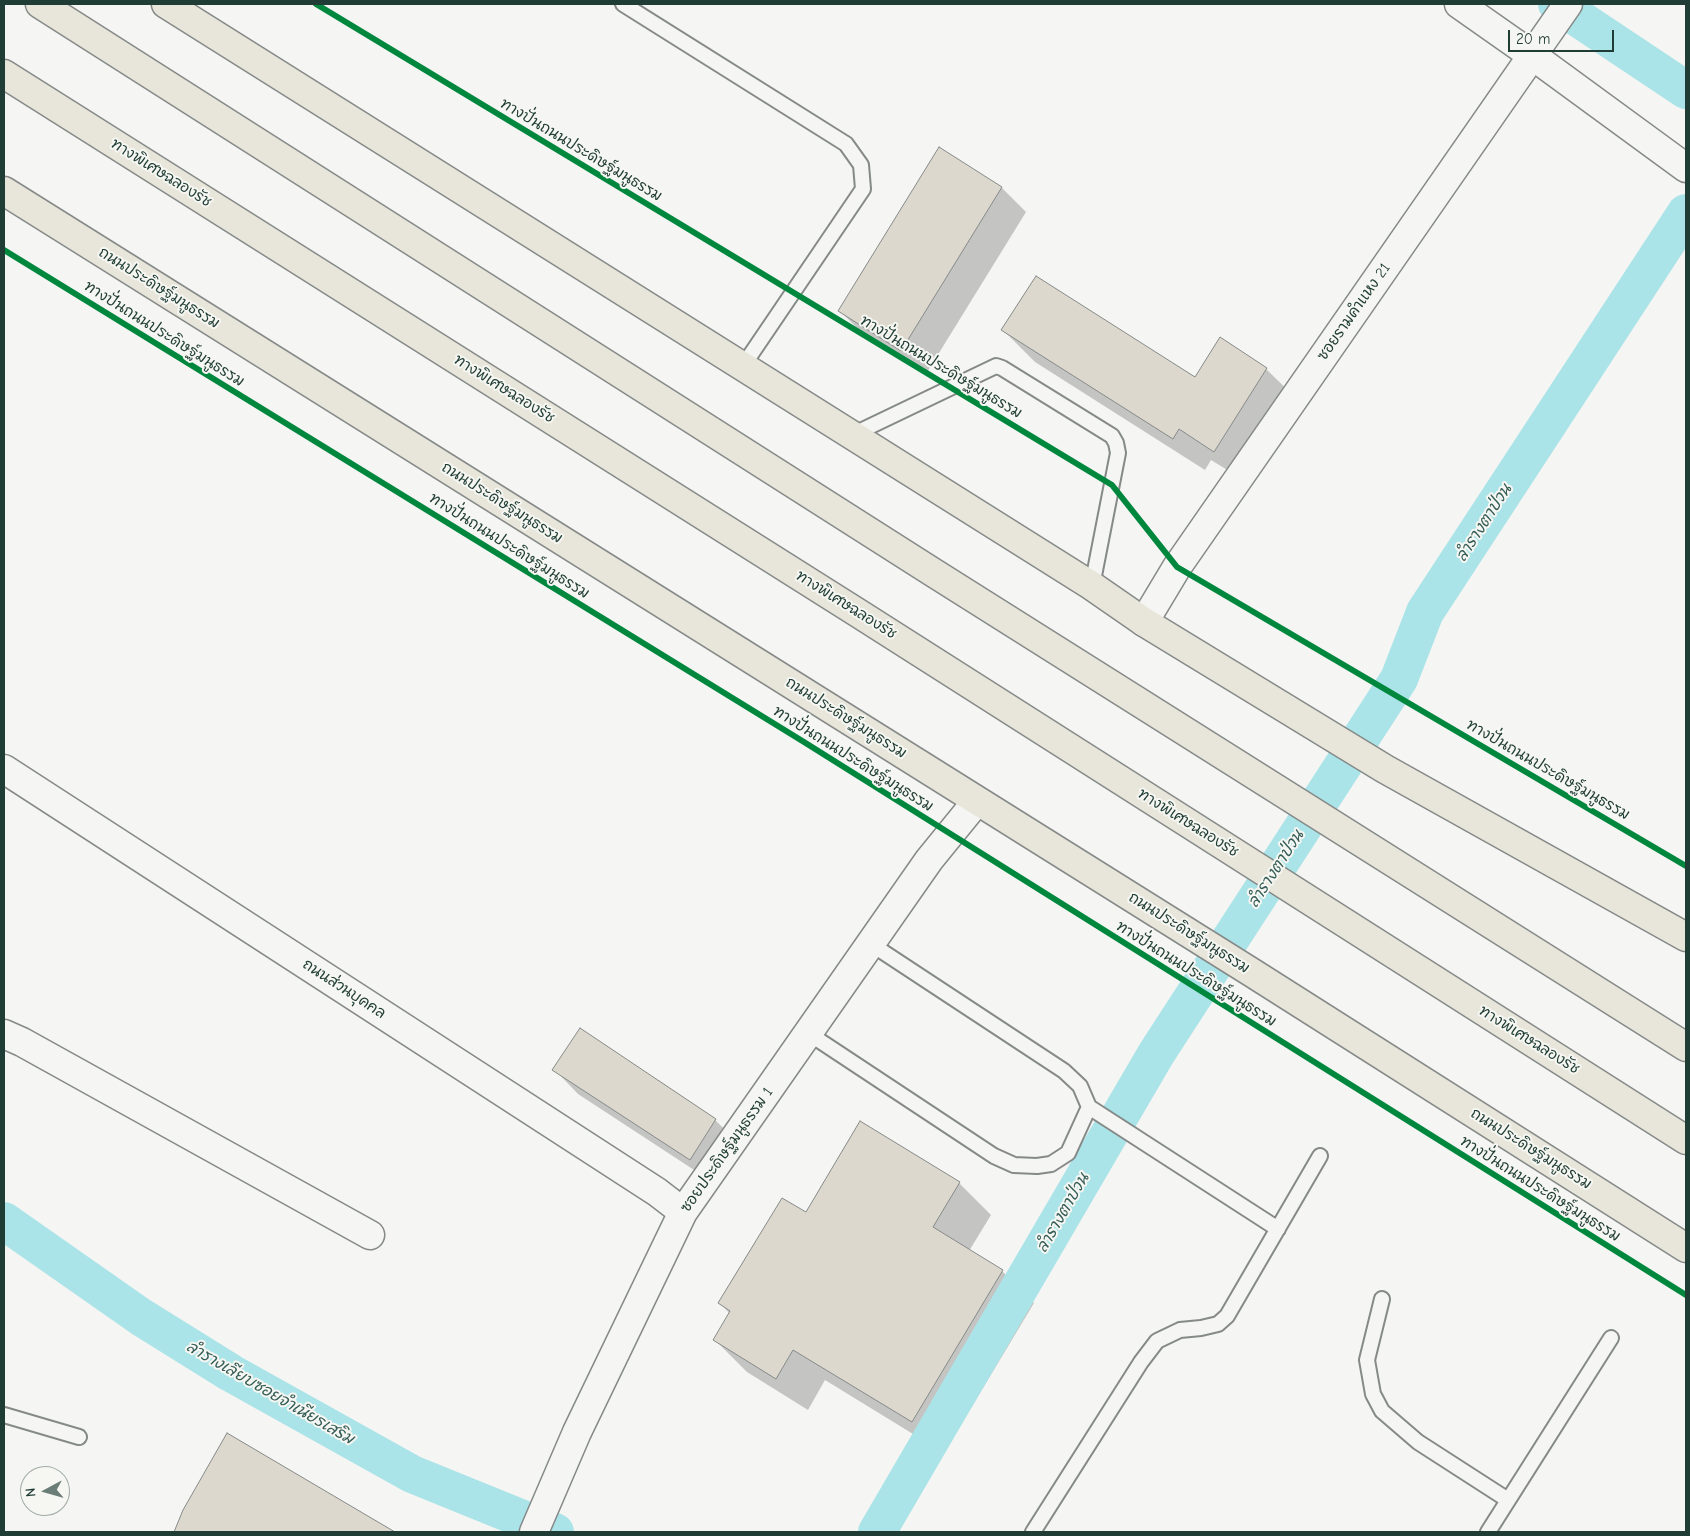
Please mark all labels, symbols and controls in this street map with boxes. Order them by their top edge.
scale bar [1510,20,1616,52]
text: 20 m [1516,30,1550,48]
street label: ทางปั่นถนนประดิษฐ์มนูธรรม [497,95,665,205]
street label: ทางพิเศษฉลองรัช [107,135,215,211]
street label: ถนนประดิษฐ์มนูธรรม [95,243,223,333]
street label: ซอยรามคำแหง 21 [1314,260,1394,364]
street label: ทางปั่นถนนประดิษฐ์มนูธรรม [81,277,247,391]
street label: ทางปั่นถนนประดิษฐ์มนูธรรม [857,312,1025,422]
street label: ทางพิเศษฉลองรัช [450,351,558,427]
street label: ถนนประดิษฐ์มนูธรรม [438,458,566,548]
water label: ลำรางตาป่วน [1452,481,1516,565]
street label: ทางปั่นถนนประดิษฐ์มนูธรรม [426,489,592,603]
street label: ทางพิเศษฉลองรัช [792,567,900,643]
street label: ถนนประดิษฐ์มนูธรรม [782,673,910,763]
street label: ทางปั่นถนนประดิษฐ์มนูธรรม [770,702,936,816]
street label: ทางปั่นถนนประดิษฐ์มนูธรรม [1463,716,1633,824]
street label: ทางพิเศษฉลองรัช [1134,785,1242,861]
water label: ลำรางตาป่วน [1244,827,1308,911]
street label: ถนนประดิษฐ์มนูธรรม [1125,888,1253,978]
street label: ทางปั่นถนนประดิษฐ์มนูธรรม [1113,917,1279,1031]
street label: ถนนส่วนบุคคล [299,955,389,1023]
street label: ทางพิเศษฉลองรัช [1475,1002,1583,1078]
street label: ซอยประดิษฐ์มนูธรรม 1 [677,1084,777,1216]
street label: ถนนประดิษฐ์มนูธรรม [1467,1104,1595,1194]
street label: ทางปั่นถนนประดิษฐ์มนูธรรม [1457,1132,1623,1246]
water label: ลำรางตาป่วน [1033,1170,1093,1256]
water label: ลำรางเลียบซอยจำเนียรเสริม [183,1337,357,1449]
north arrow [20,1466,70,1516]
text: N [22,1487,40,1498]

